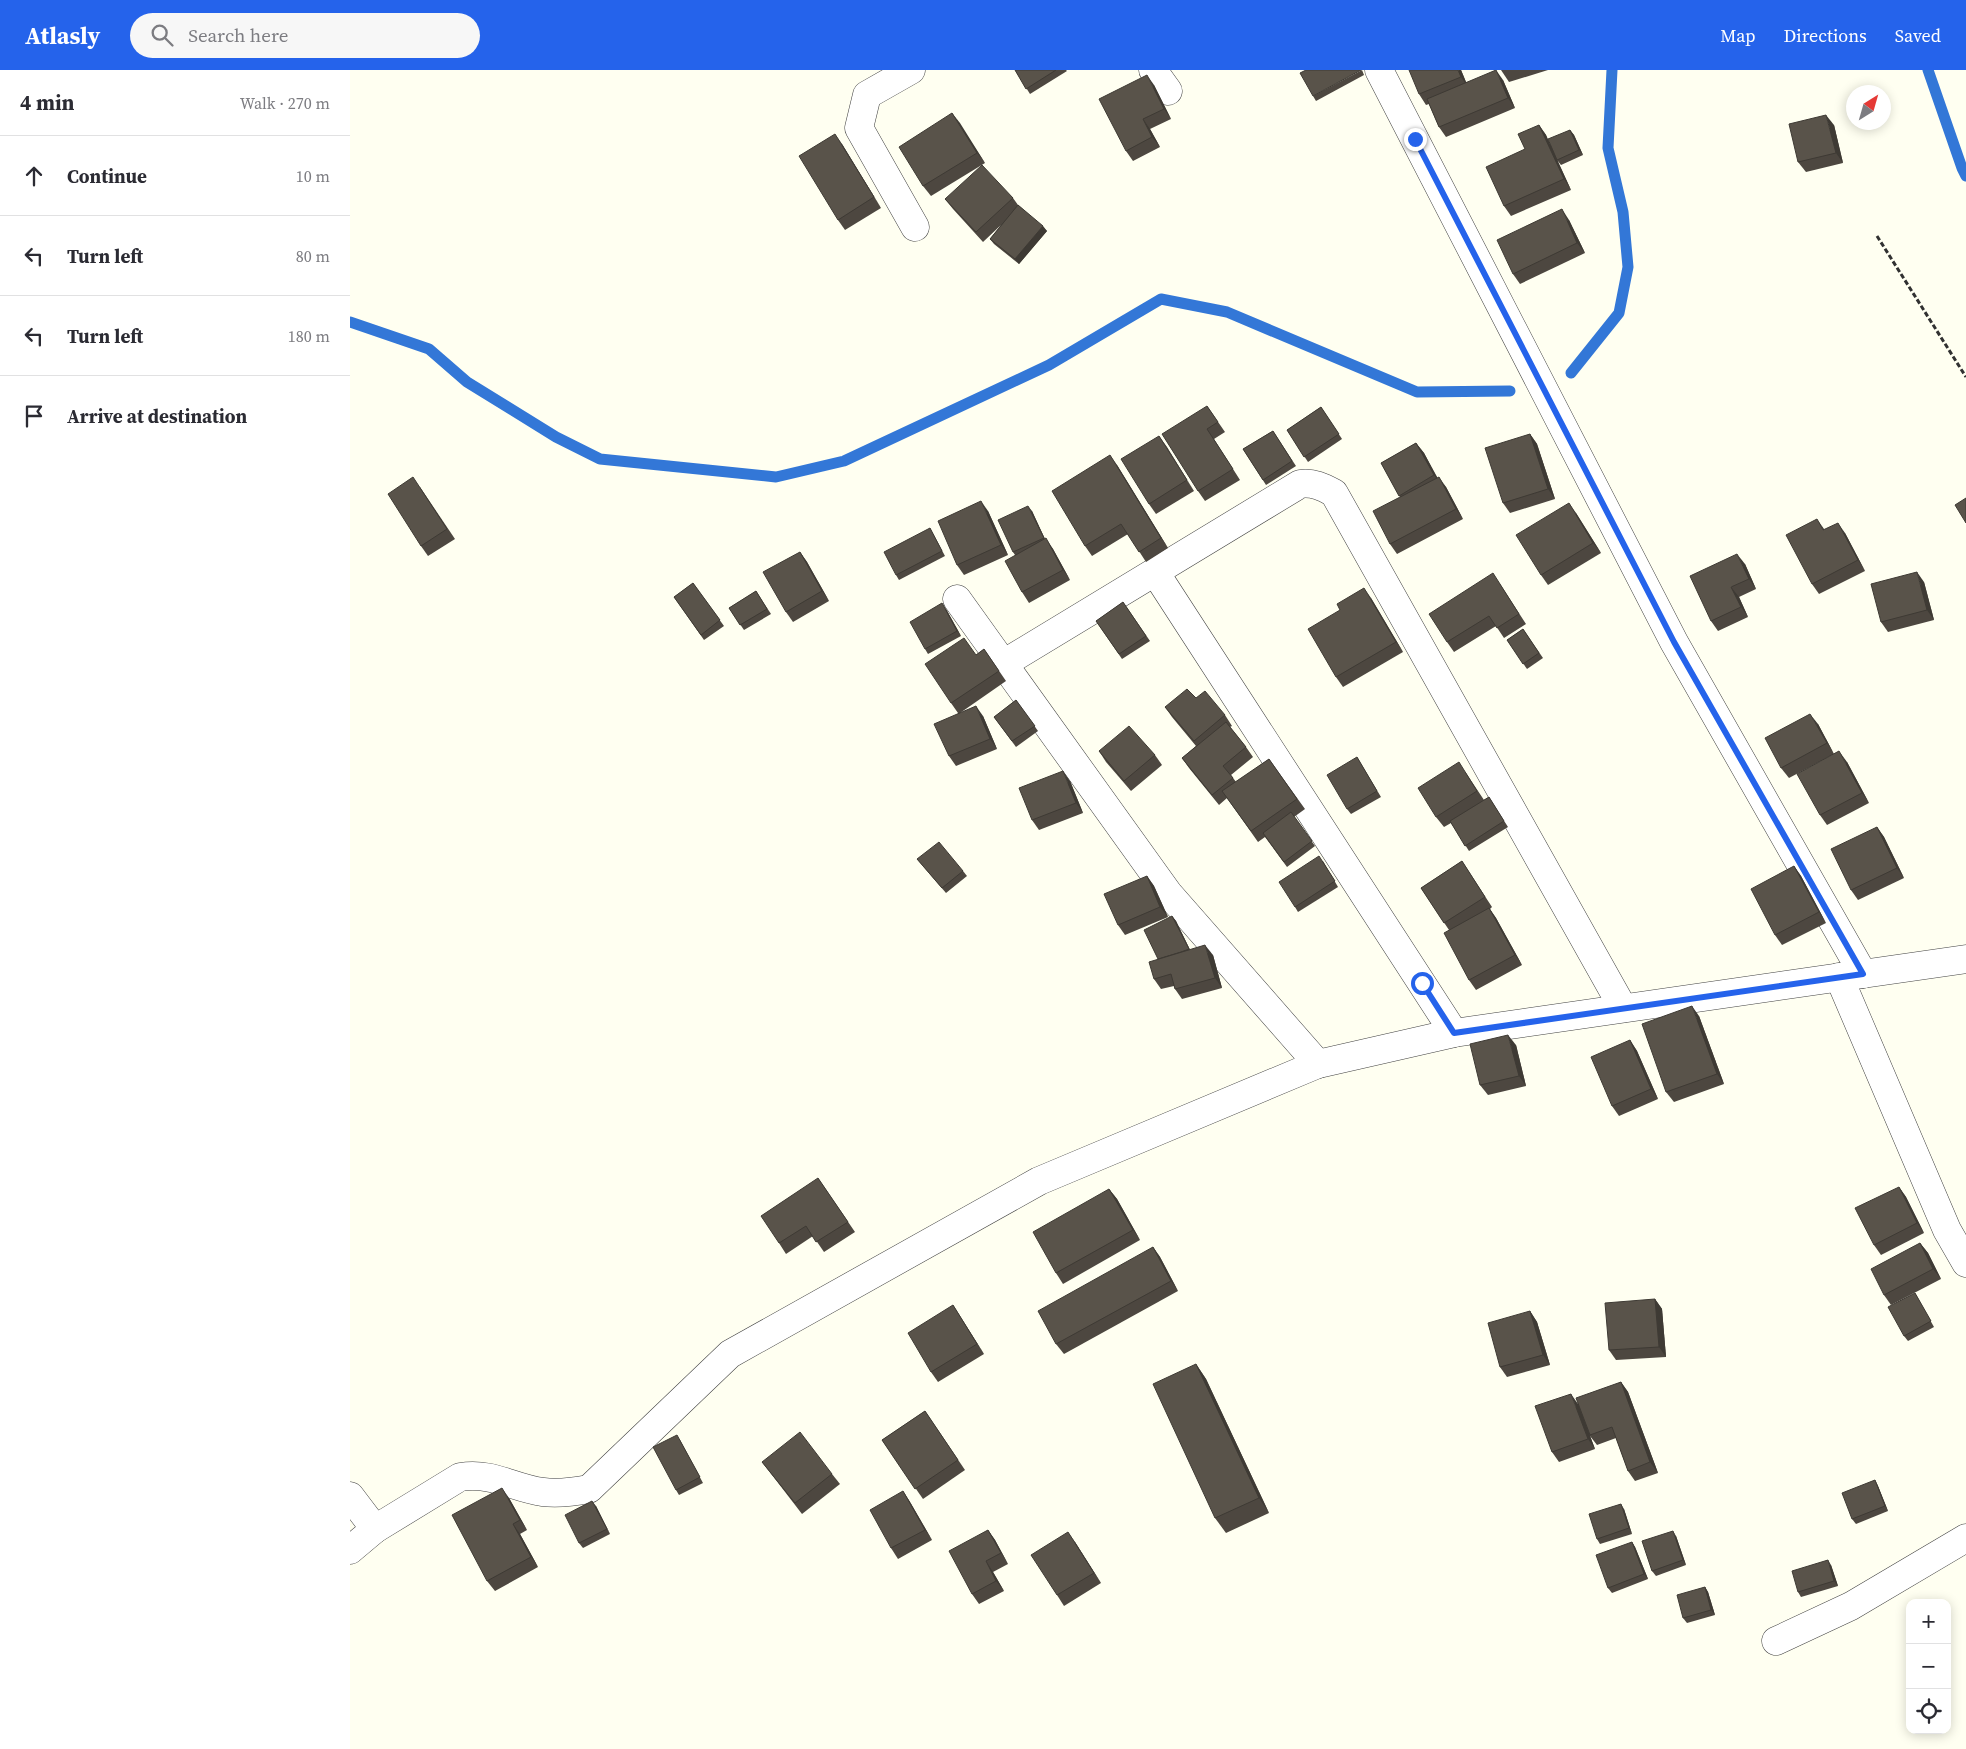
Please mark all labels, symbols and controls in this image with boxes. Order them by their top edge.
search box [130,13,480,58]
text: Atlasly [25,19,100,52]
icon: search [148,21,176,49]
text: Search here [188,22,288,48]
text: Map [1720,23,1756,48]
text: Directions [1784,23,1867,48]
text: Saved [1895,23,1941,48]
north arrow [1846,85,1891,130]
text: 4 min [20,88,75,117]
text: Walk · 270 m [240,92,330,114]
route end [1404,128,1427,151]
icon: ahead [20,162,48,190]
text: Continue [67,163,147,189]
text: 10 m [296,165,330,187]
icon: left [20,242,48,270]
text: Turn left [67,243,143,269]
text: 80 m [296,245,330,267]
icon: left [20,322,48,350]
text: Turn left [67,323,143,349]
text: 180 m [288,325,330,347]
icon: arrive [20,402,48,430]
text: Arrive at destination [67,403,247,429]
route start [1411,972,1434,995]
map controls [1906,1599,1951,1734]
button: + [1906,1599,1951,1644]
button: − [1906,1644,1951,1689]
button: locate [1906,1689,1951,1734]

